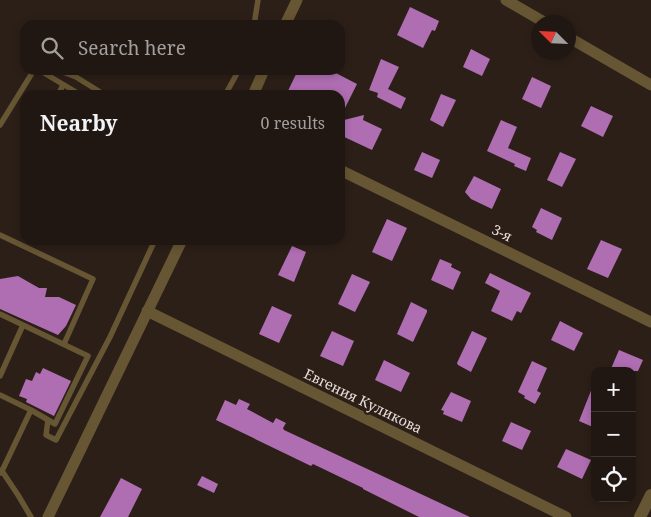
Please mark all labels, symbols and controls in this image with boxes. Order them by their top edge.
north arrow [531,15,576,60]
search box [20,20,345,75]
icon: search [38,34,66,62]
text: Search here [78,35,186,61]
text: Nearby [40,109,118,137]
text: 0 results [261,112,325,134]
street label: 3-я [489,220,515,246]
street label: Евгения Куликова [301,364,425,437]
map controls [591,367,636,502]
button: + [591,367,636,412]
button: − [591,412,636,457]
button: locate [591,457,636,502]

